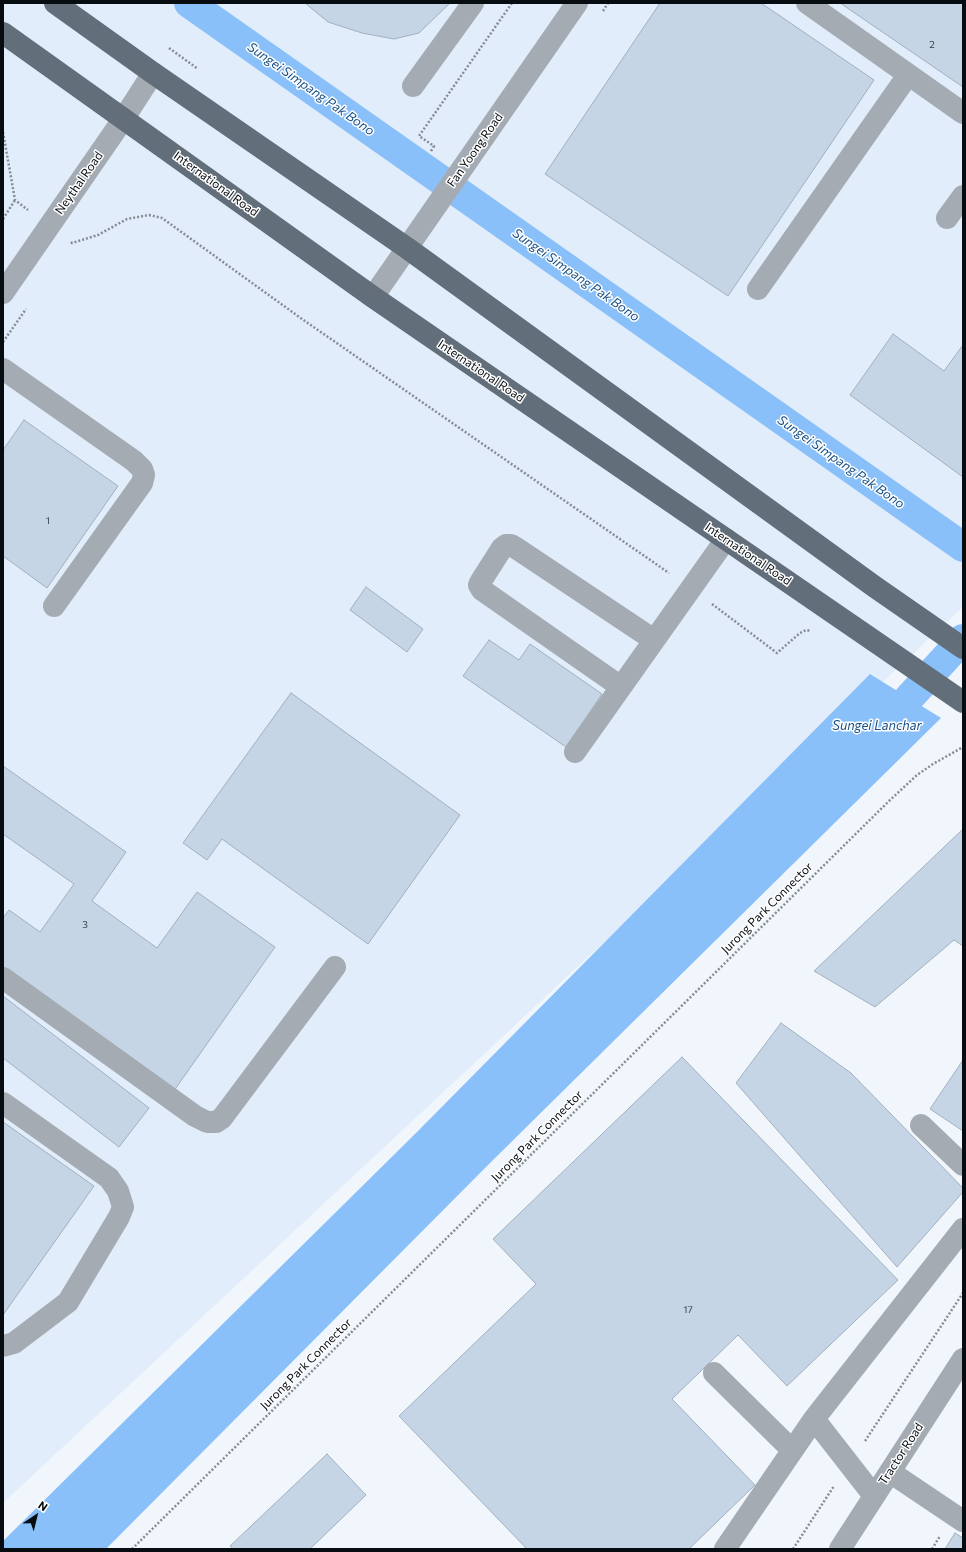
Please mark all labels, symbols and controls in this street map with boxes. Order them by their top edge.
water label: Sungei Simpang Pak Bono [244,39,378,139]
house number: 2 [929,39,935,51]
street label: Fan Yoong Road [444,110,506,190]
street label: International Road [171,148,261,220]
street label: Neythal Road [52,149,106,217]
water label: Sungei Simpang Pak Bono [509,225,643,325]
street label: International Road [435,337,527,405]
water label: Sungei Simpang Pak Bono [774,412,908,512]
house number: 1 [46,515,50,527]
street label: International Road [702,520,794,588]
water label: Sungei Lanchar [832,718,922,734]
street label: Jurong Park Connector [718,859,816,957]
house number: 3 [82,919,88,931]
street label: Jurong Park Connector [488,1087,586,1185]
house number: 17 [683,1304,693,1316]
street label: Jurong Park Connector [257,1315,355,1413]
street label: Tractor Road [876,1420,926,1488]
north arrow [16,1496,56,1536]
text: N [36,1498,50,1513]

